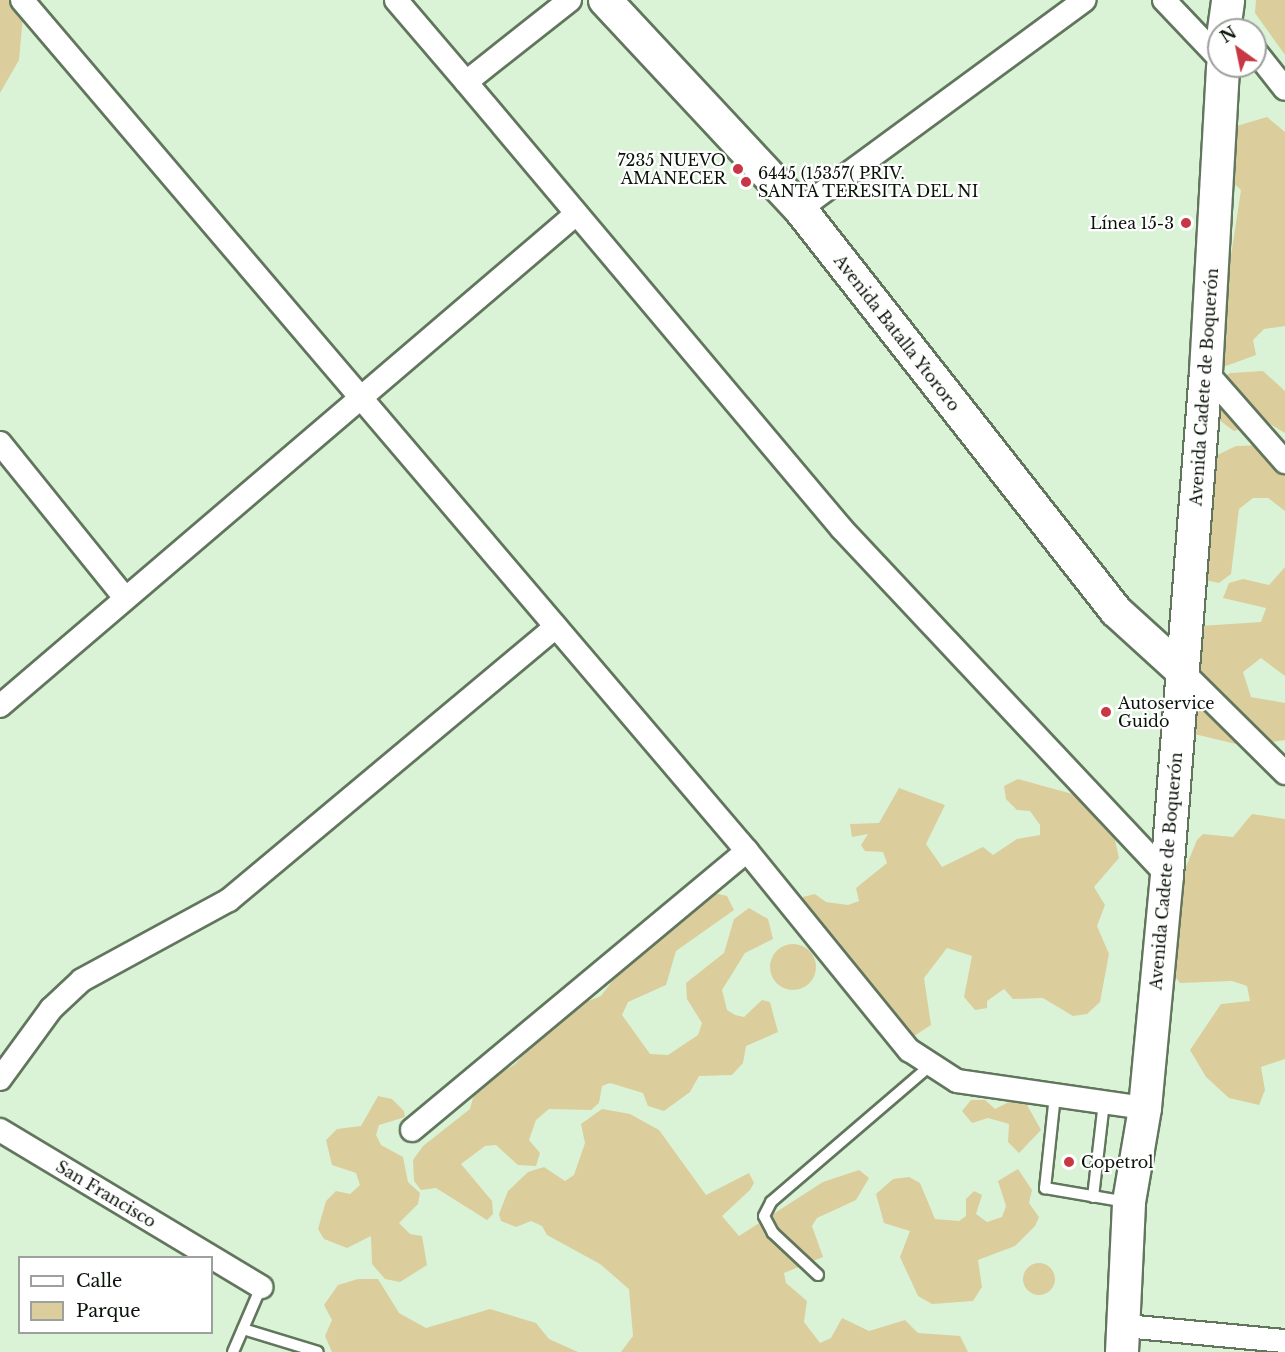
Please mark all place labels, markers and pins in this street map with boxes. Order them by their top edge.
place label: 7235 NUEVO AMANECER [618,150,726,188]
marker: 7235 NUEVO AMANECER [731,162,745,176]
place label: 6445 (15357( PRIV. SANTA TERESITA DEL NI [758,163,981,201]
marker: 6445 (15357( PRIV. SANTA TERESITA DEL NI [739,175,753,189]
place label: Línea 15-3 [1090,213,1174,233]
marker: Línea 15-3 [1179,216,1193,230]
place label: Autoservice Guido [1118,693,1214,731]
marker: Autoservice Guido [1099,705,1113,719]
place label: Copetrol [1081,1152,1153,1172]
marker: Copetrol [1062,1155,1076,1169]

